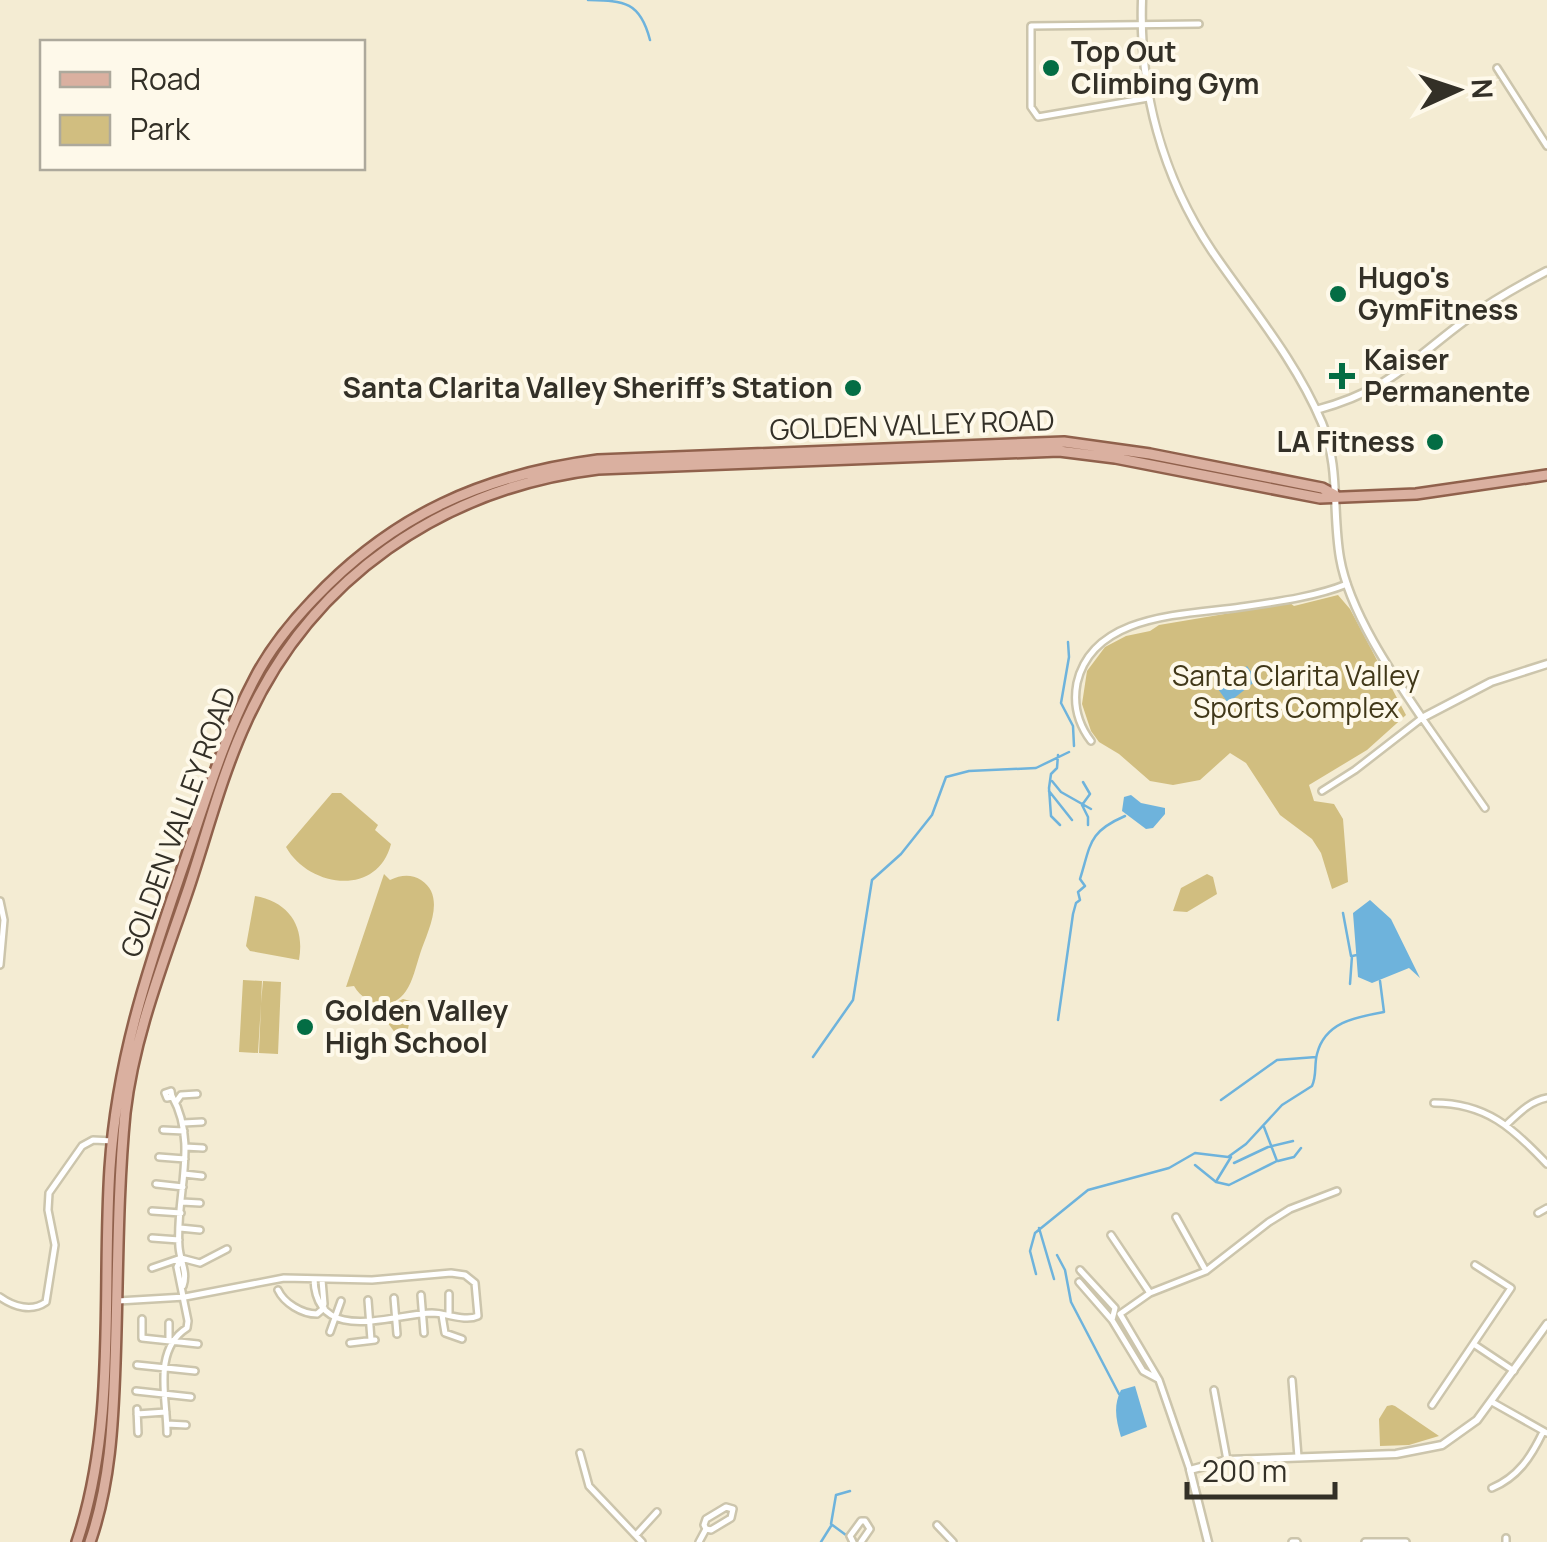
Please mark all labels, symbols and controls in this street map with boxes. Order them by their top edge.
place label: Top Out Climbing Gym [1071,32,1259,102]
legend [40,40,365,170]
north arrow [1407,40,1507,140]
marker: Top Out Climbing Gym [1040,57,1062,79]
text: Road [130,58,201,99]
text: N [1463,78,1502,100]
text: Park [130,108,191,149]
place label: Hugo's GymFitness [1358,258,1518,328]
marker: Hugo's GymFitness [1327,283,1349,305]
place label: Kaiser Permanente [1364,340,1530,410]
marker: Kaiser Permanente [1329,363,1355,389]
place label: Santa Clarita Valley Sheriff’s Station [343,368,833,406]
marker: Santa Clarita Valley Sheriff’s Station [842,377,864,399]
street label: GOLDEN VALLEY ROAD [769,400,1055,448]
place label: LA Fitness [1277,422,1415,460]
marker: LA Fitness [1424,431,1446,453]
park label: Santa Clarita Valley Sports Complex [1172,656,1420,726]
street label: GOLDEN VALLEY ROAD [110,681,244,962]
place label: Golden Valley High School [325,991,509,1061]
marker: Golden Valley High School [294,1016,316,1038]
scale bar [1187,1437,1334,1499]
text: 200 m [1202,1450,1287,1491]

